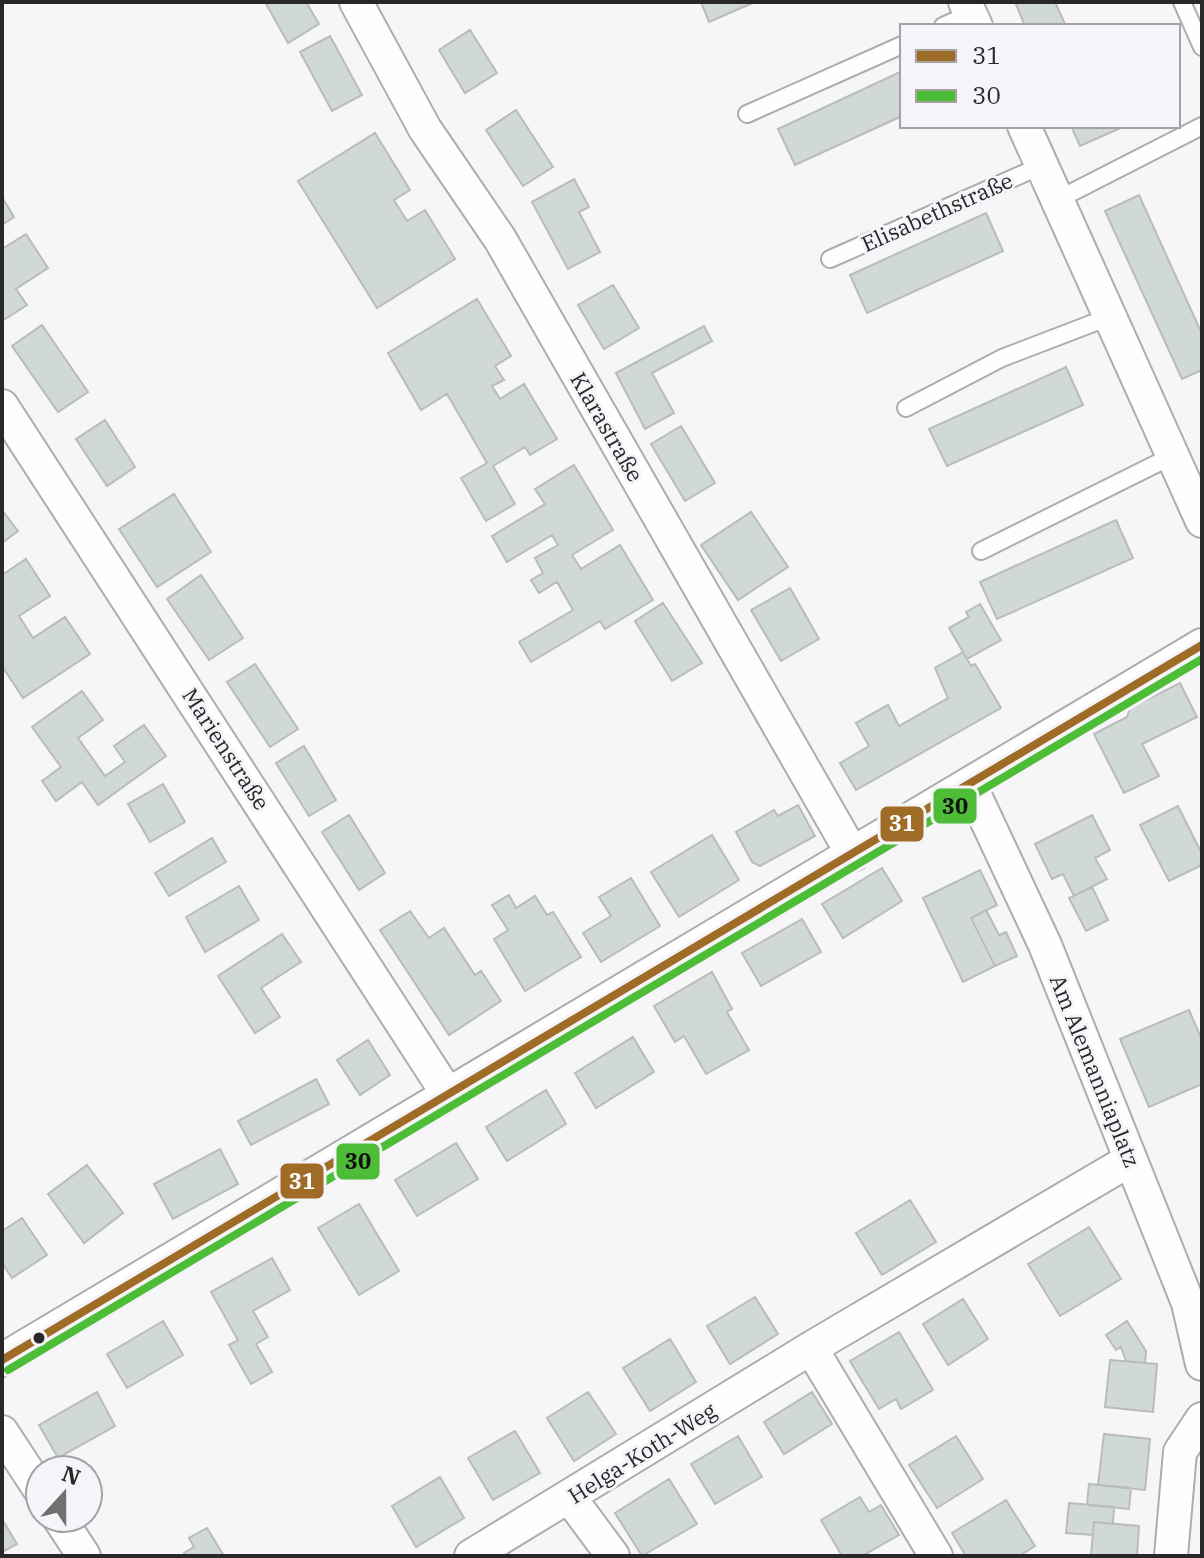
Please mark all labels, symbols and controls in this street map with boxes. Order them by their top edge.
legend [900,24,1180,128]
text: 31 [972,39,1001,71]
text: 30 [972,79,1001,111]
street label: Elisabethstraße [857,165,1017,258]
street label: Klarastraße [564,367,650,487]
street label: Marienstraße [176,682,277,815]
line badge: 30 [932,787,978,825]
text: 30 [942,791,968,820]
line badge: 31 [879,805,925,843]
text: 31 [889,808,915,837]
street label: Am Alemanniaplatz [1044,970,1147,1171]
line badge: 30 [335,1142,381,1181]
text: 30 [345,1146,371,1175]
line badge: 31 [279,1162,325,1200]
text: 31 [289,1166,315,1195]
unlabelled marker [31,1330,47,1346]
street label: Helga-Koth-Weg [562,1395,721,1510]
north arrow [24,1454,104,1534]
text: N [58,1458,85,1492]

